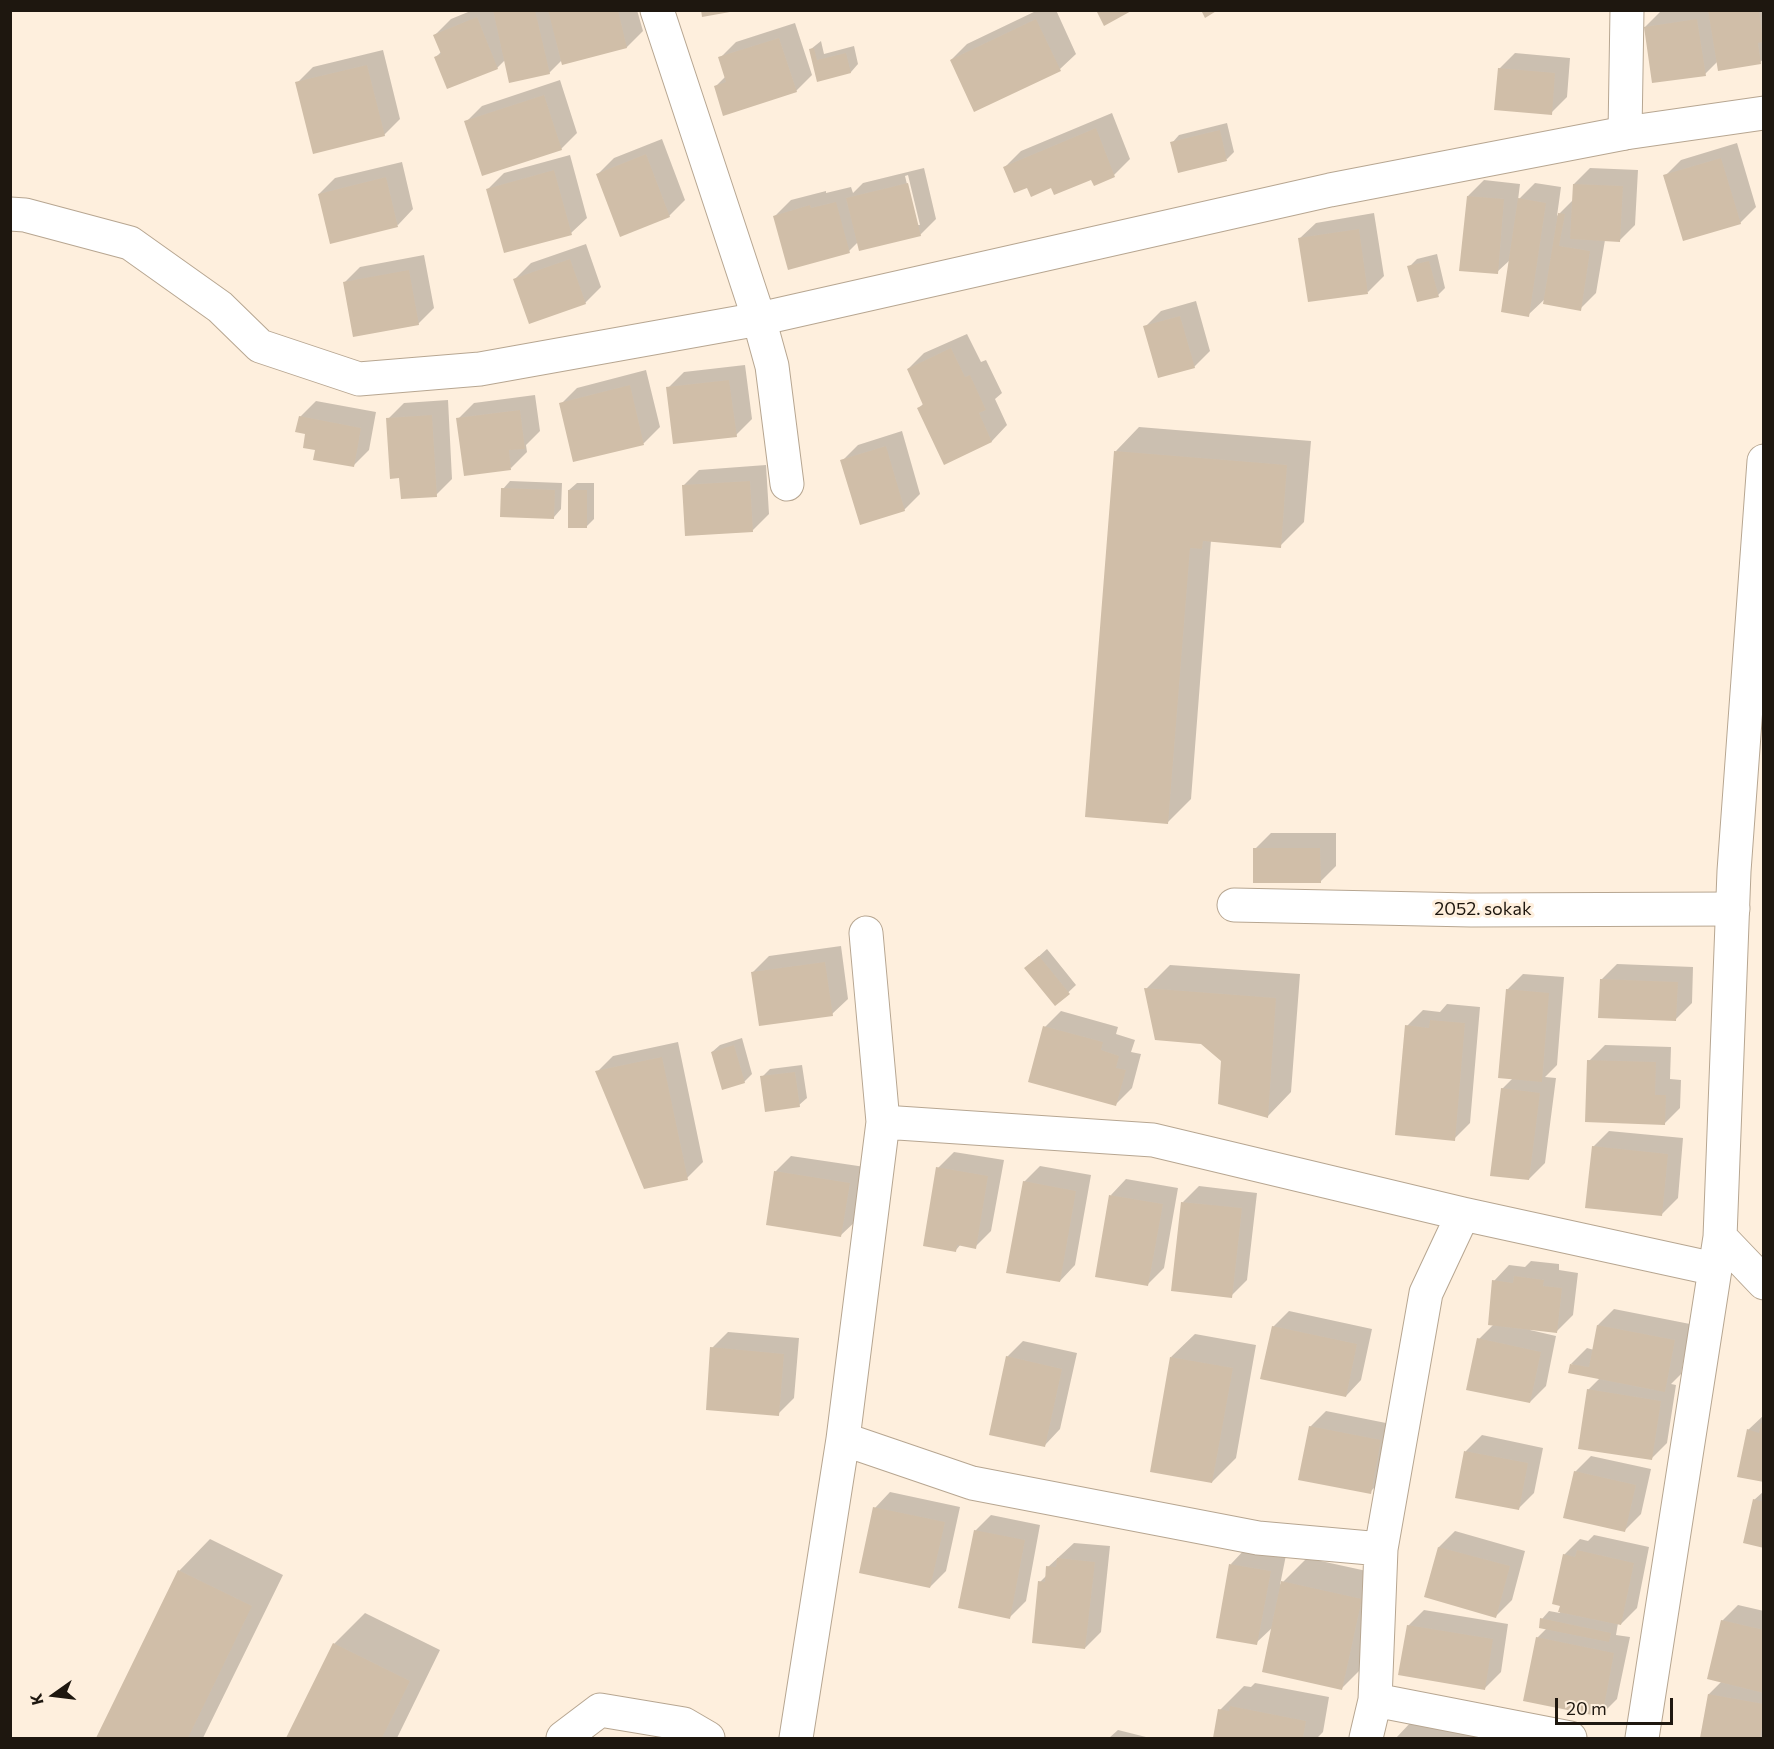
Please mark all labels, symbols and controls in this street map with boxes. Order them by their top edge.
street label: 2052. sokak [1434,898,1532,920]
north arrow [24,1665,84,1725]
scale bar [1558,1686,1676,1724]
text: K [25,1692,47,1707]
text: 20 m [1566,1697,1607,1719]

